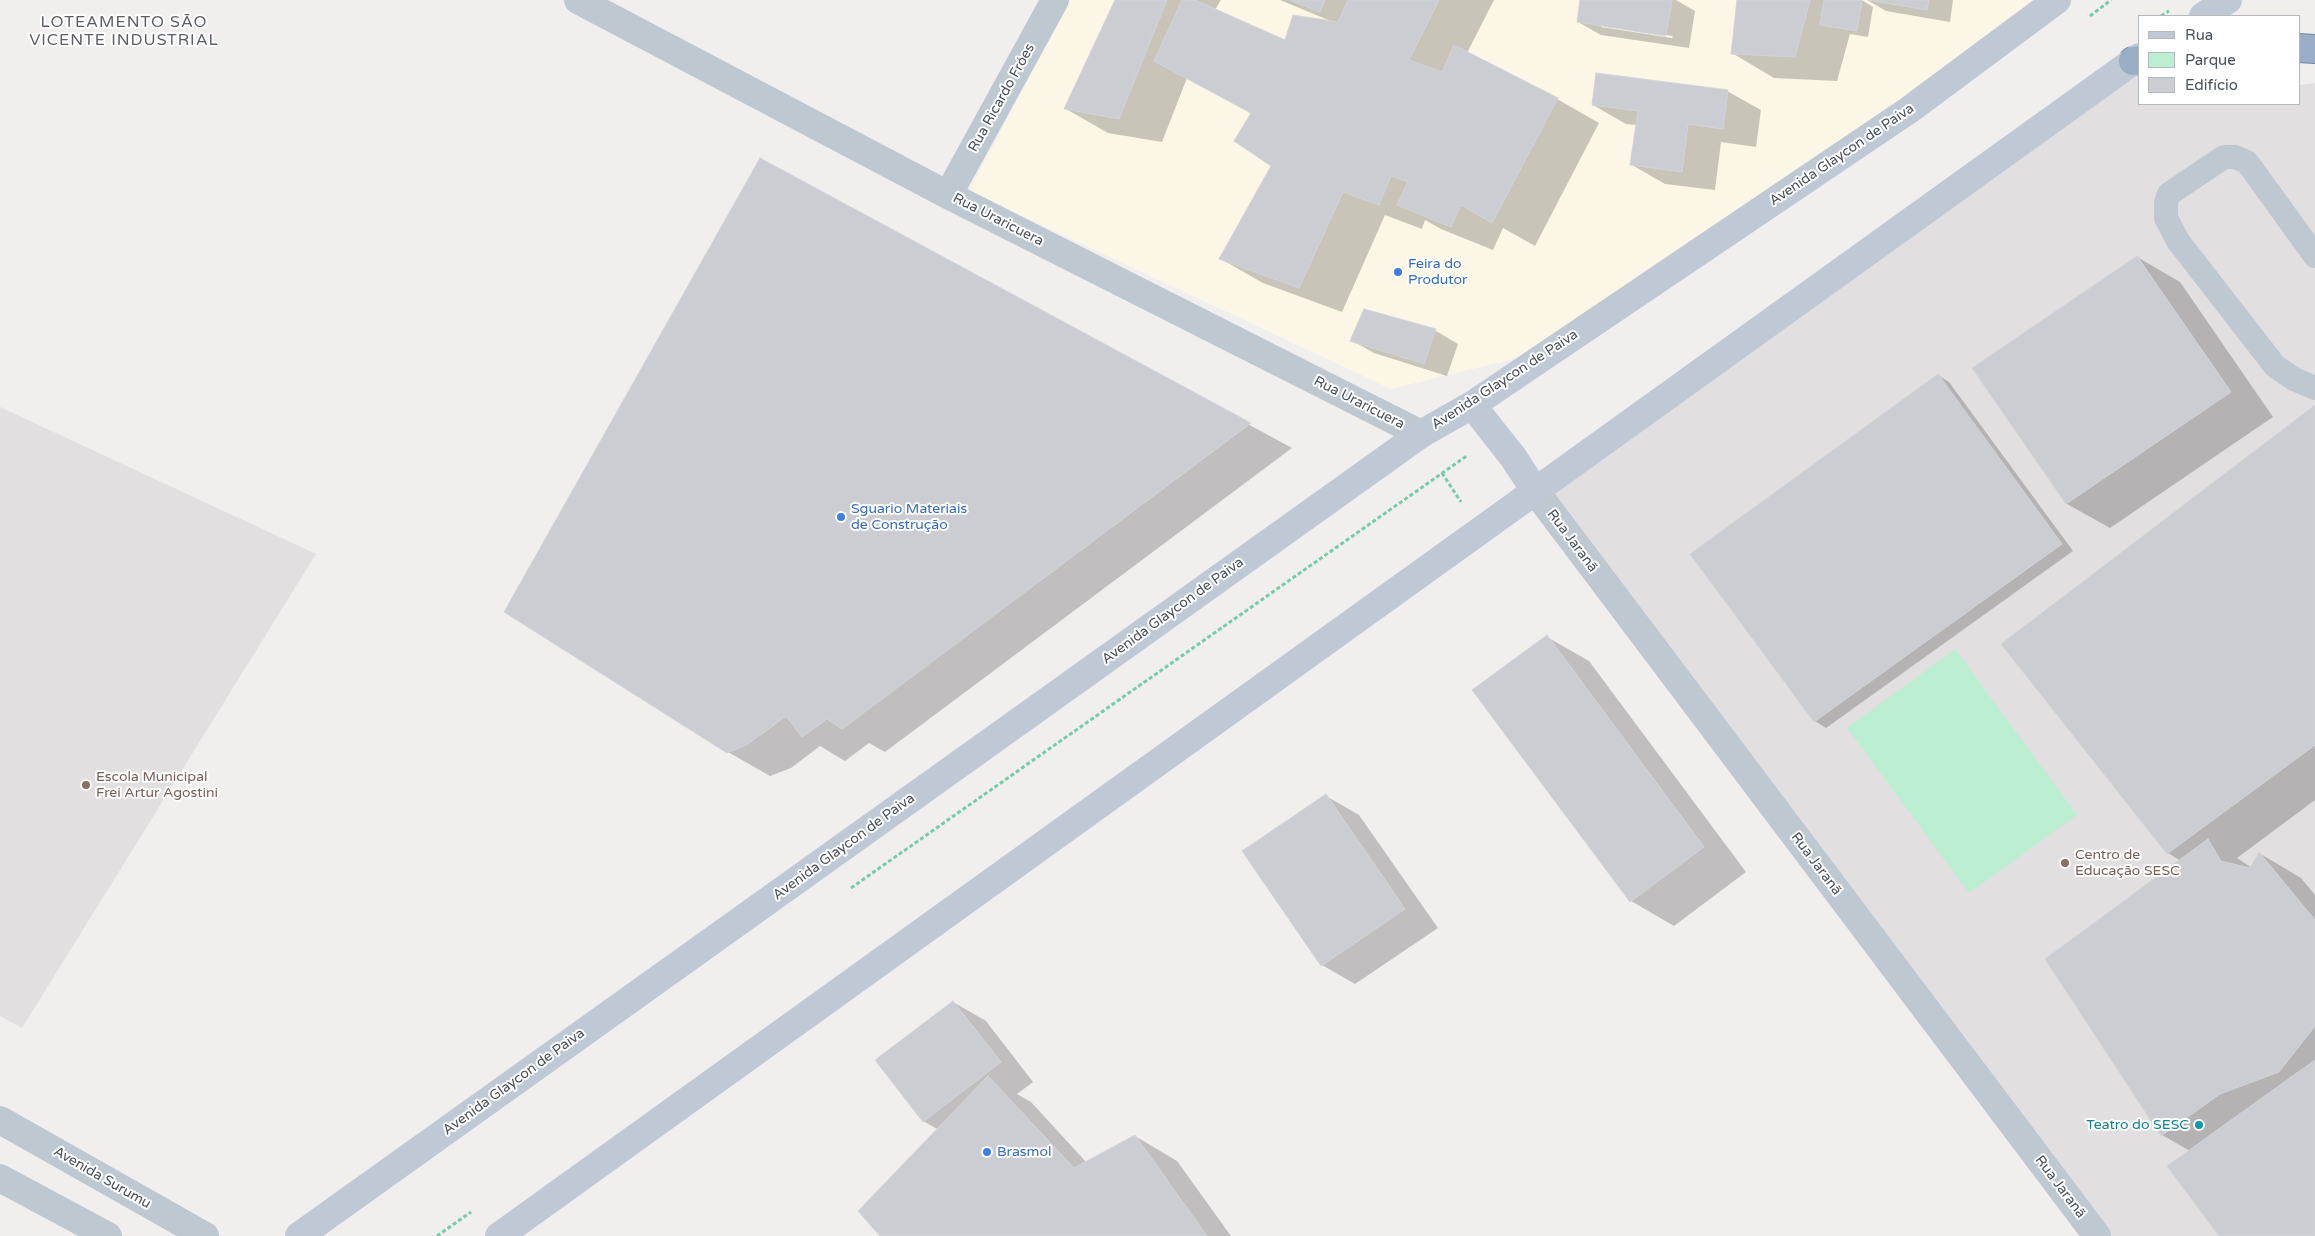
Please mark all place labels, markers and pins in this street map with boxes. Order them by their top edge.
place label: Feira do Produtor [1408,256,1467,288]
marker: Feira do Produtor [1392,266,1404,278]
place label: Sguario Materiais de Construção [851,501,967,534]
marker: Sguario Materiais de Construção [835,511,847,523]
place label: Escola Municipal Frei Artur Agostini [96,769,218,802]
marker: Escola Municipal Frei Artur Agostini [80,779,92,791]
place label: Centro de Educação SESC [2075,847,2180,880]
marker: Centro de Educação SESC [2059,857,2071,869]
place label: Teatro do SESC [2086,1117,2189,1133]
marker: Teatro do SESC [2193,1119,2205,1131]
place label: Brasmol [997,1144,1051,1160]
marker: Brasmol [981,1146,993,1158]

